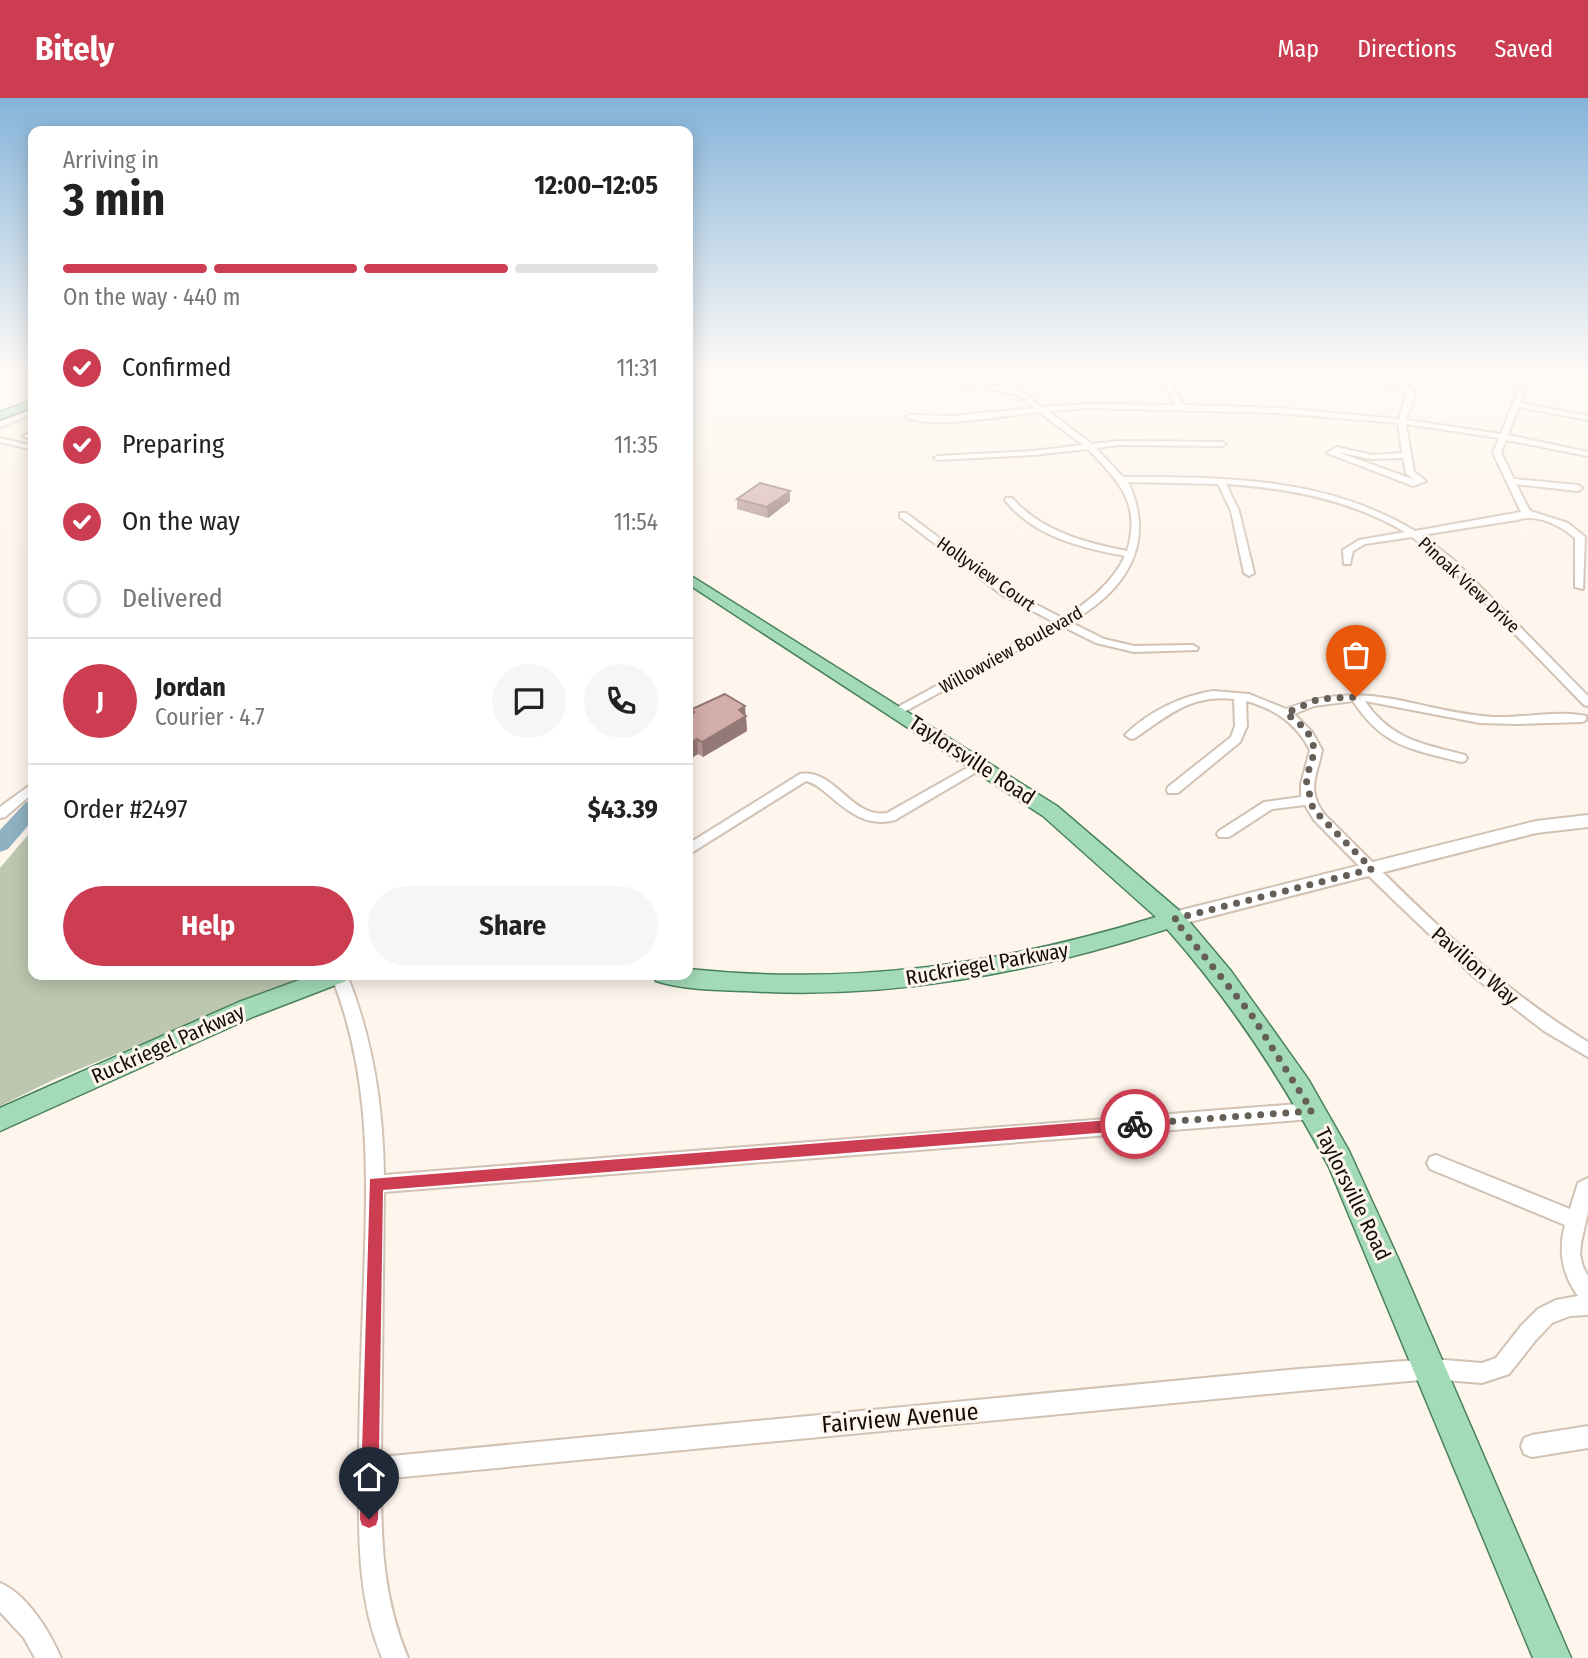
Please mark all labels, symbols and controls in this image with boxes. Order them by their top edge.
text: Bitely [35,29,114,69]
text: Map [1278,35,1319,63]
text: Directions [1357,35,1456,63]
text: Saved [1494,35,1553,63]
text: Arriving in [63,146,159,174]
text: 12:00–12:05 [534,170,658,201]
text: 3 min [63,172,165,227]
text: On the way · 440 m [63,283,240,311]
icon: check [63,349,101,387]
text: Confirmed [122,352,232,383]
text: 11:31 [617,354,658,382]
icon: check [63,426,101,464]
text: Preparing [122,429,224,460]
text: 11:35 [614,431,658,459]
icon: check [63,503,101,541]
text: On the way [122,506,240,537]
text: 11:54 [614,508,658,536]
street label: Hollyview Court [933,532,1040,616]
street label: Pinoak View Drive [1414,532,1524,638]
text: Delivered [122,583,223,614]
street label: Willowview Boulevard [936,602,1086,698]
pin [1326,625,1386,697]
icon: bag [1337,636,1375,674]
button: chat [492,664,566,738]
button: phone [584,664,658,738]
text: Jordan [155,672,226,703]
text: J [96,686,104,717]
text: Courier · 4.7 [155,703,265,731]
street label: Taylorsville Road [904,710,1040,810]
text: Order #2497 [63,794,188,825]
text: $43.39 [588,794,658,825]
button: Help [63,886,354,966]
button: Share [368,886,658,966]
street label: Pavilion Way [1426,921,1524,1011]
street label: Ruckriegel Parkway [904,937,1071,991]
street label: Ruckriegel Parkway [87,998,249,1089]
courier [1100,1089,1170,1159]
icon: bike [1116,1105,1154,1143]
street label: Taylorsville Road [1310,1123,1396,1265]
street label: Fairview Avenue [820,1397,980,1439]
pin [339,1447,399,1519]
icon: home [350,1458,388,1496]

